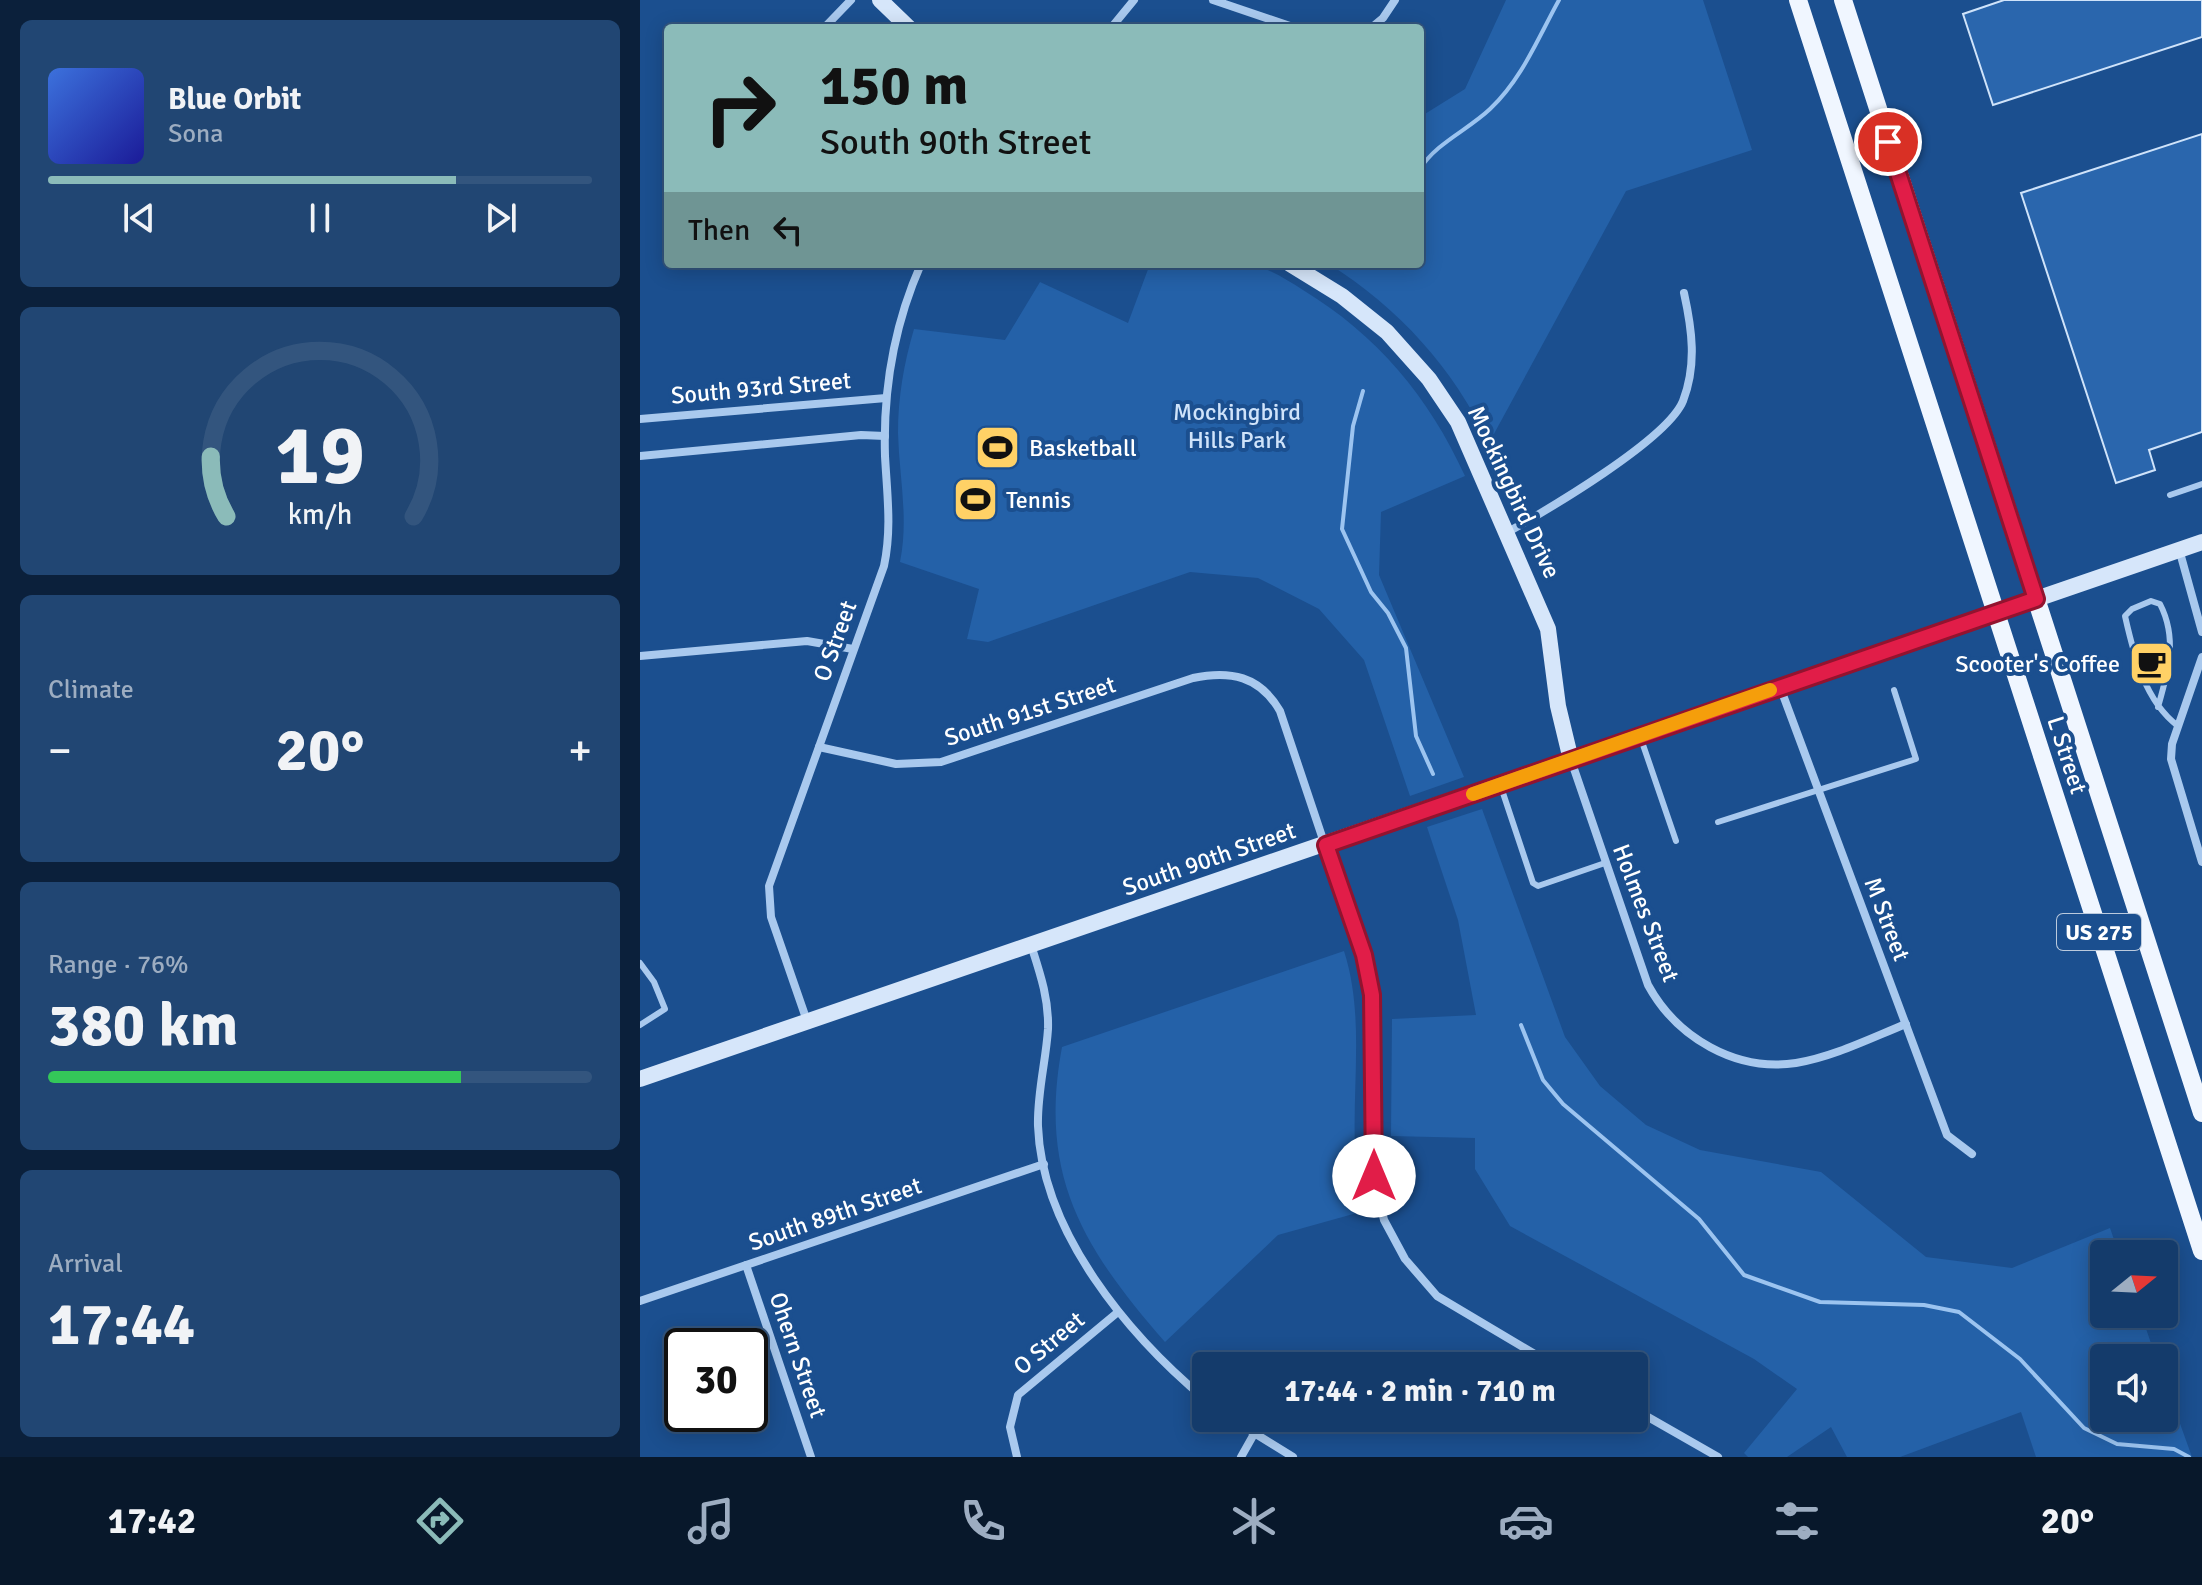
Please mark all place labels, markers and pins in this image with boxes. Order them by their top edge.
pin [1854,108,1922,176]
sports icon: Basketball [974,424,1022,472]
place label: Basketball [1029,433,1137,463]
sports icon: Tennis [951,476,999,524]
place label: Tennis [1006,485,1071,515]
cafe icon: Scooter's Coffee [2127,640,2175,688]
place label: Scooter's Coffee [1955,649,2120,679]

